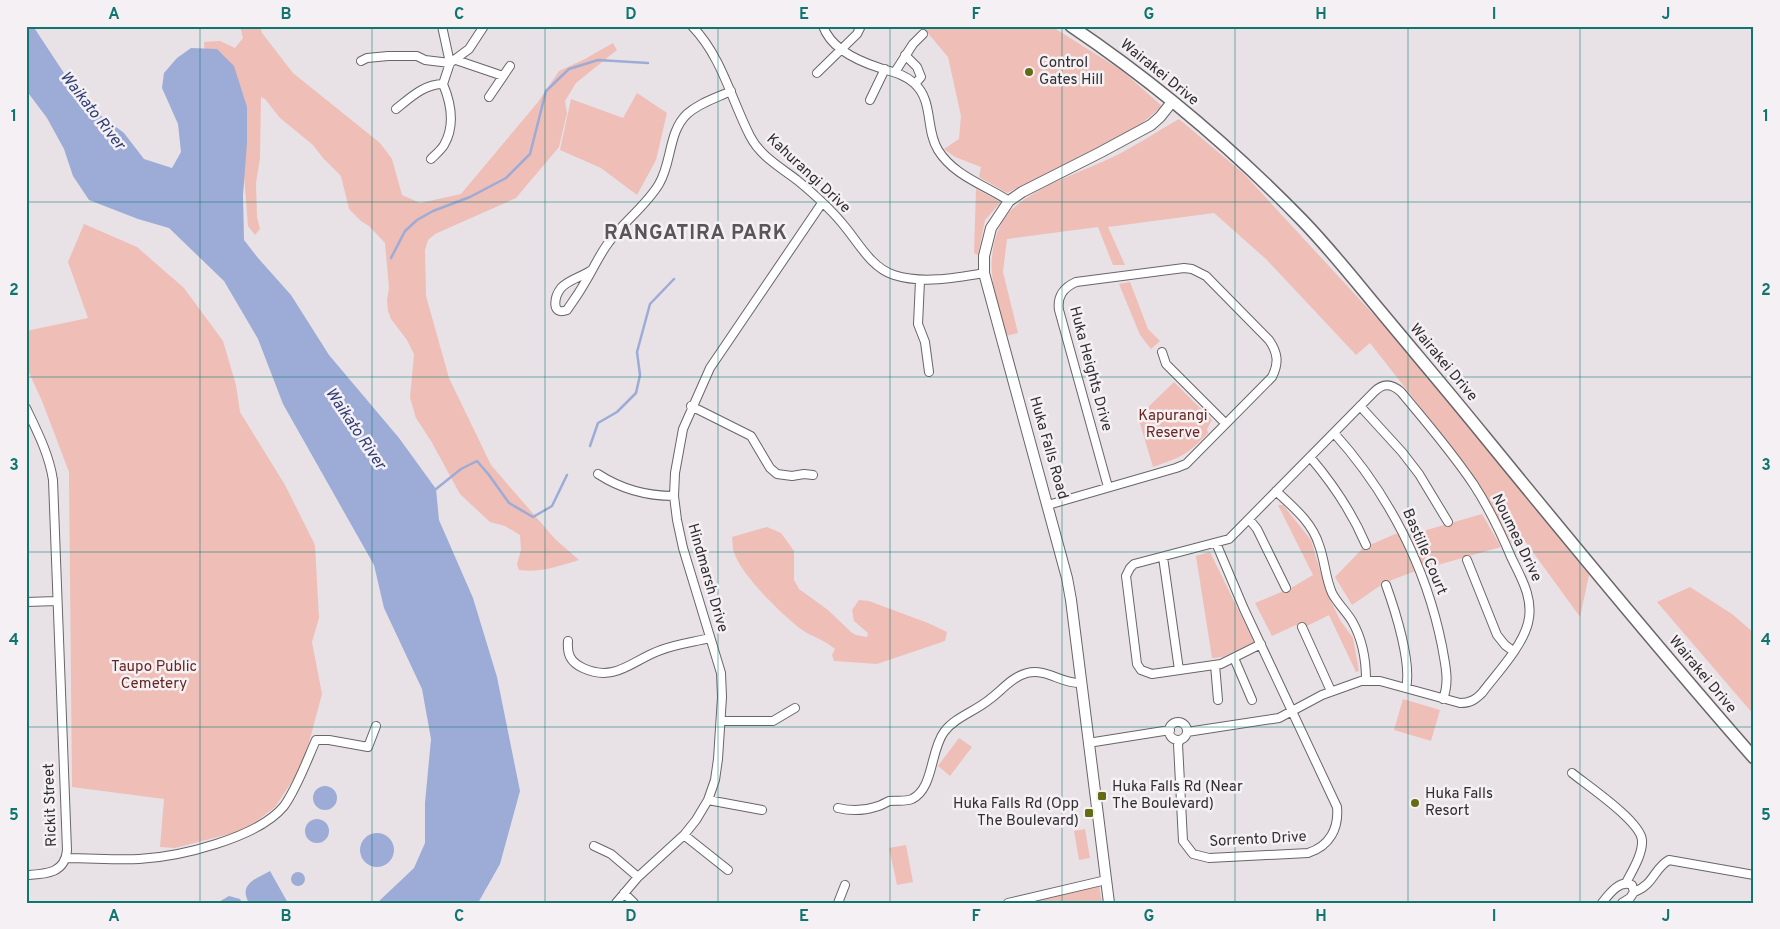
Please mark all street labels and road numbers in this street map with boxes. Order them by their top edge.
street label: Wairakei Drive [1116,35,1202,111]
street label: Kahurangi Drive [762,130,854,218]
street label: Huka Heights Drive [1064,304,1116,434]
street label: Wairakei Drive [1405,320,1481,406]
street label: Huka Falls Road [1024,394,1072,502]
street label: Noumea Drive [1487,491,1545,585]
street label: Bastille Court [1397,506,1451,598]
street label: Hindmarsh Drive [682,521,732,635]
street label: Wairakei Drive [1664,632,1740,718]
street label: Rickit Street [40,763,62,847]
street label: Sorrento Drive [1209,828,1307,852]

